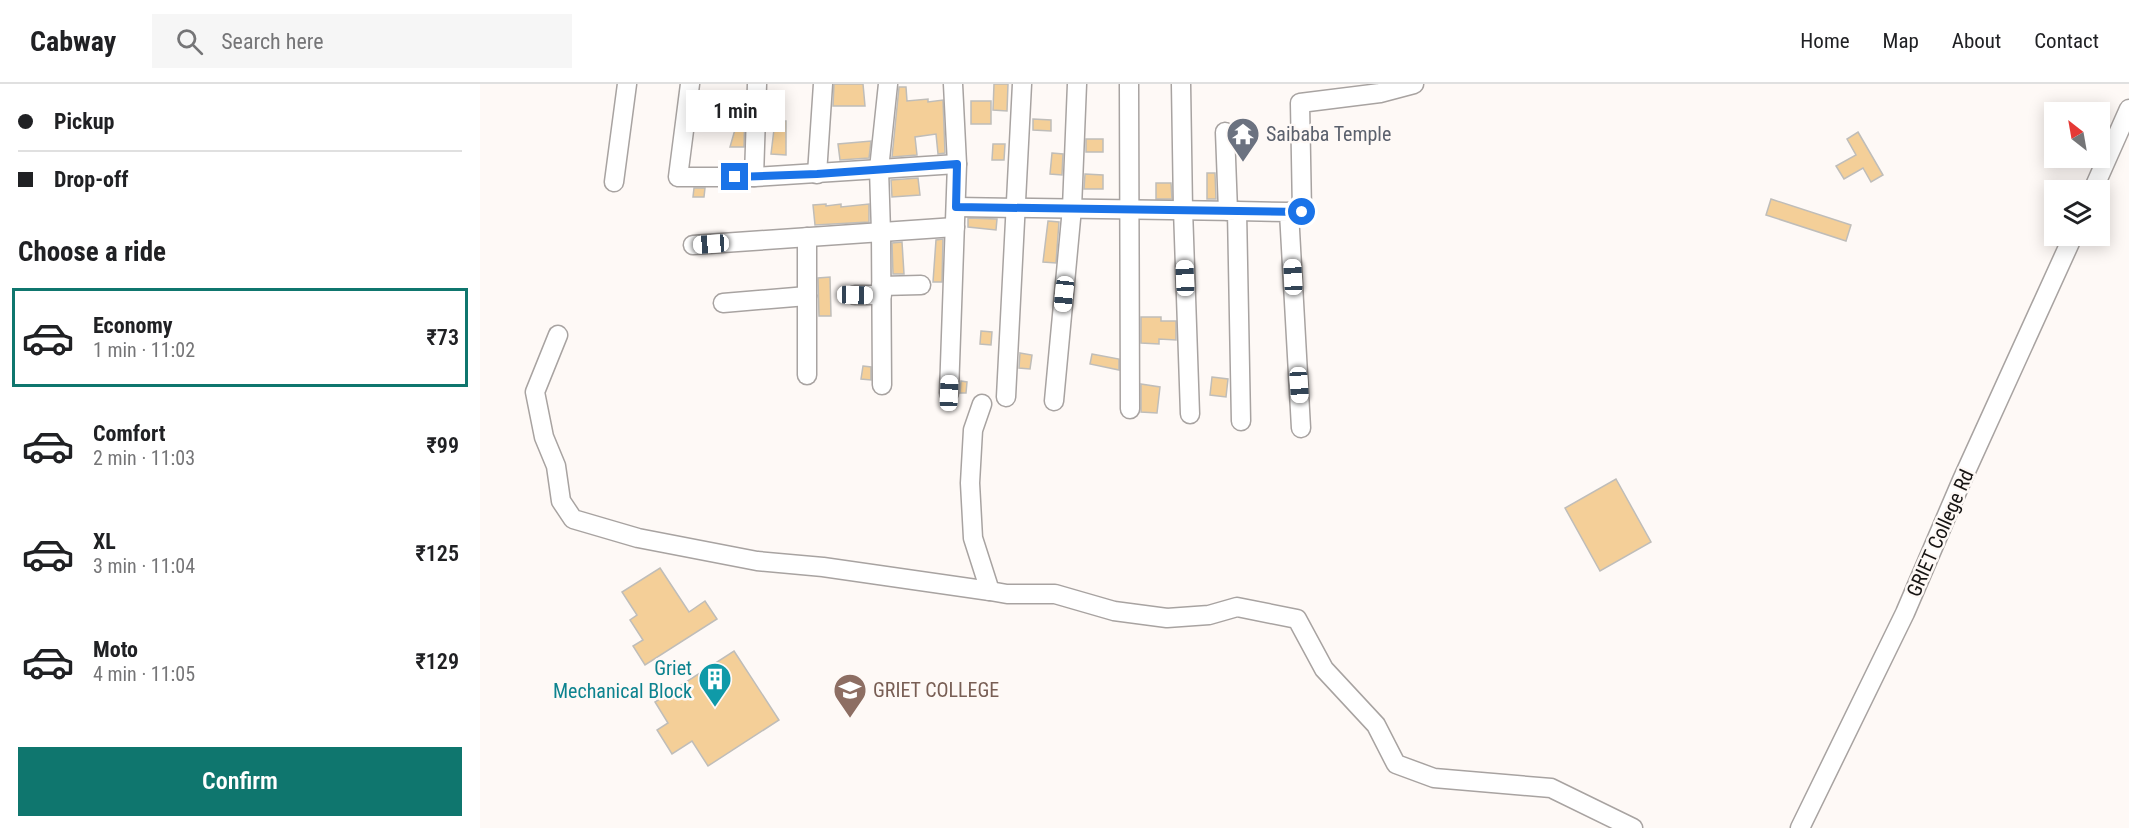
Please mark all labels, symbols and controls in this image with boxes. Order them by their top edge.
search box [152,14,572,68]
text: Cabway [30,25,116,58]
icon: search [173,25,206,58]
text: Search here [221,29,324,54]
text: Home [1800,29,1850,53]
text: Map [1883,29,1919,53]
text: About [1952,29,2001,53]
text: Contact [2034,29,2099,53]
callout: 1 min [686,90,784,132]
text: 1 min [713,99,758,123]
north arrow [2044,102,2110,168]
map controls [2044,102,2110,246]
text: Pickup [54,109,114,134]
temple icon: Saibaba Temple [1225,116,1261,163]
place label: Saibaba Temple [1266,122,1391,146]
route end [721,163,748,190]
text: Drop-off [54,167,128,192]
button: layers [2044,180,2110,246]
route start [1288,198,1315,225]
car [692,234,730,254]
text: Choose a ride [18,236,166,268]
car [1283,259,1303,295]
car [1175,260,1195,296]
car [1053,275,1075,313]
car [837,286,873,304]
icon: car [21,311,75,365]
text: Economy [93,313,173,338]
text: ₹73 [427,325,459,350]
text: 1 min · 11:02 [93,338,195,362]
car [1289,366,1309,404]
car [939,375,959,411]
icon: car [21,419,75,473]
text: Comfort [93,421,166,446]
text: ₹99 [427,433,459,458]
text: 2 min · 11:03 [93,446,195,470]
street label: GRIET College Rd [1901,466,1979,600]
icon: car [21,527,75,581]
text: XL [93,529,116,554]
text: ₹125 [415,541,459,566]
text: 3 min · 11:04 [93,554,195,578]
icon: car [21,635,75,689]
text: Moto [93,637,138,662]
text: ₹129 [415,649,459,674]
place label: Griet Mechanical Block [553,656,692,703]
building icon: Griet Mechanical Block [697,661,733,708]
text: 4 min · 11:05 [93,662,195,686]
school or university icon: GRIET COLLEGE [832,672,868,719]
place label: GRIET COLLEGE [873,678,999,702]
button: Confirm [18,747,462,816]

